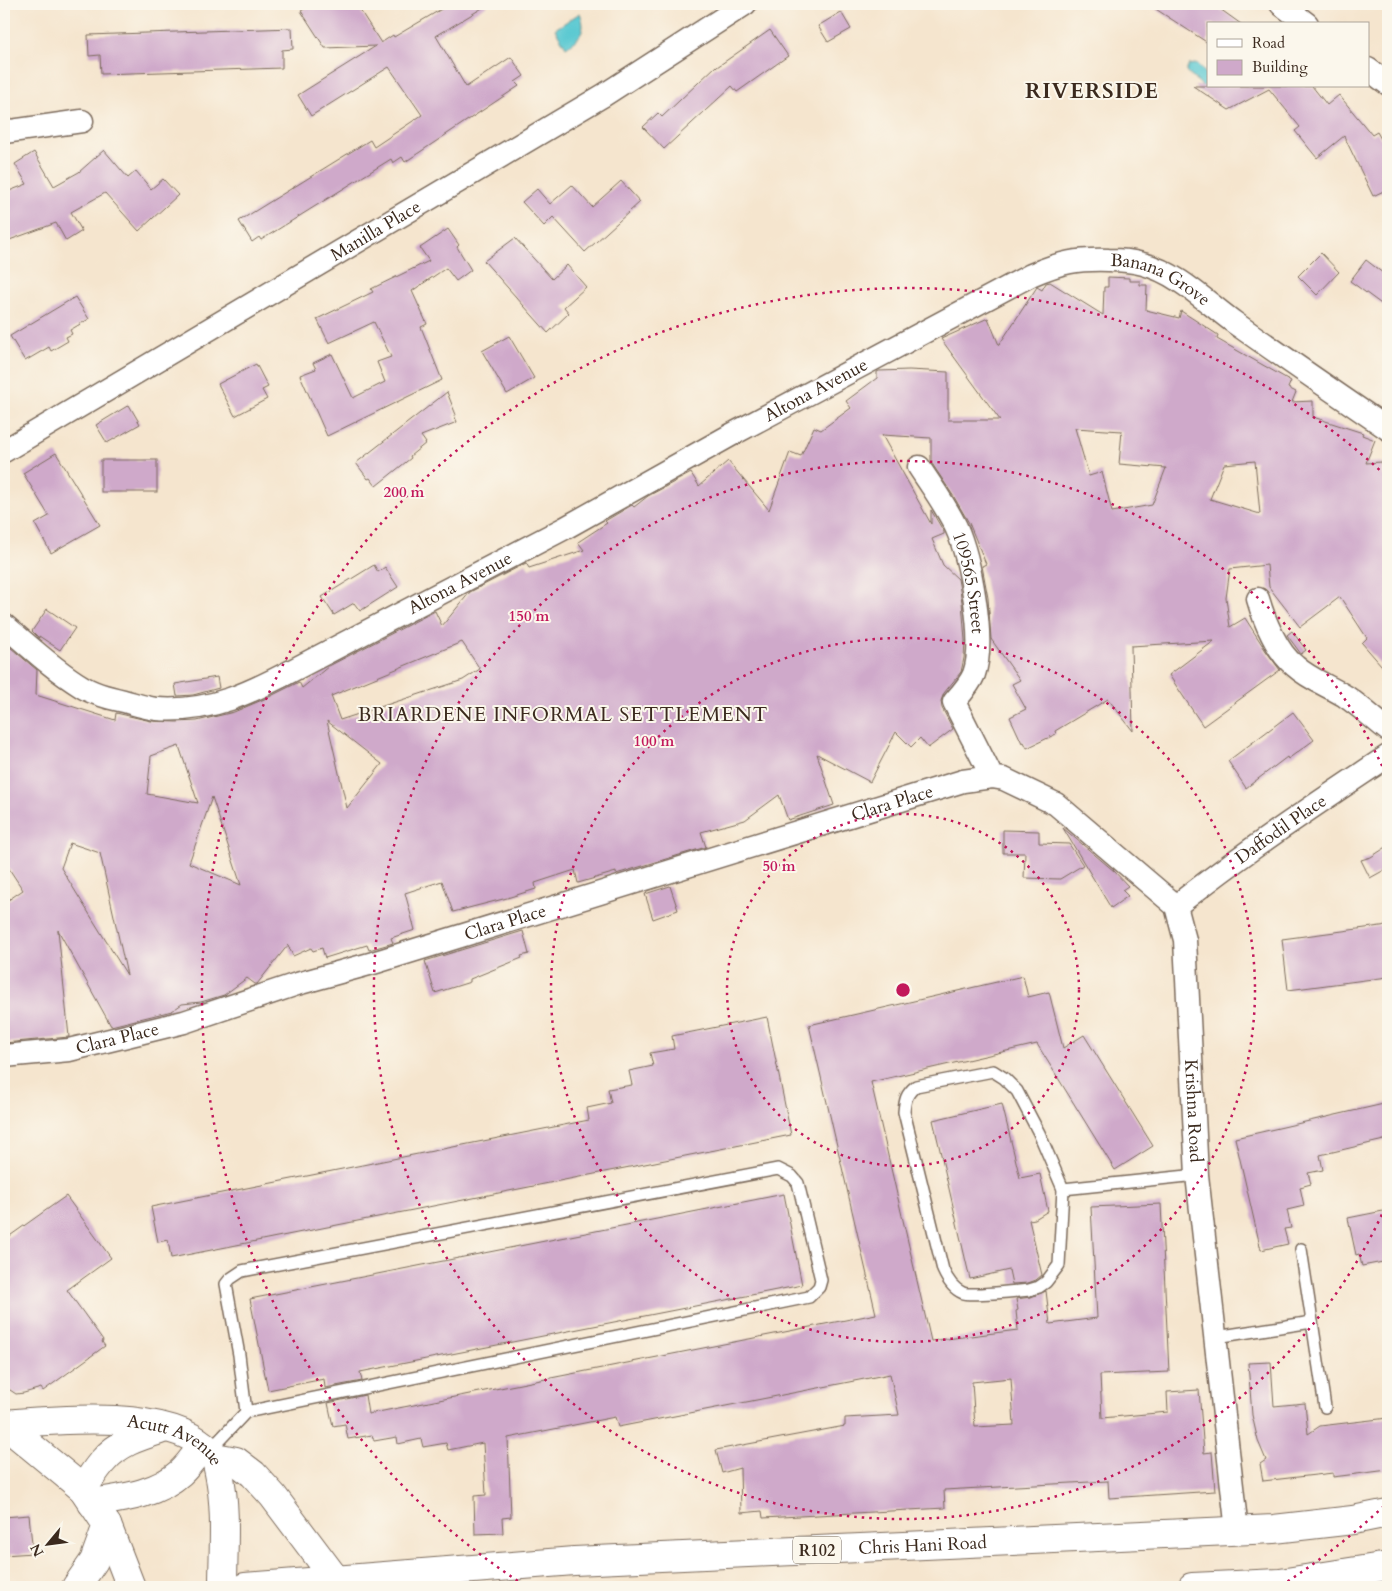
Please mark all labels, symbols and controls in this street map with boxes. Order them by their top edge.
legend [1207,22,1370,88]
text: Road [1252,33,1285,53]
text: Building [1252,57,1308,77]
district label: RIVERSIDE [1025,76,1159,106]
street label: Manilla Place [326,194,426,268]
street label: Banana Grove [1110,248,1216,312]
street label: Altona Avenue [760,352,872,428]
text: 200 m [384,482,425,502]
street label: 109565 Street [946,528,990,635]
street label: Altona Avenue [404,546,517,621]
text: 150 m [509,606,550,626]
district label: BRIARDENE INFORMAL SETTLEMENT [358,701,768,728]
text: 100 m [634,731,675,751]
street label: Clara Place [848,779,936,828]
street label: Daffodil Place [1230,789,1332,870]
text: 50 m [762,856,796,876]
street label: Clara Place [461,898,549,947]
centre of rings [894,981,912,999]
street label: Clara Place [73,1017,162,1061]
street label: Krishna Road [1178,1059,1208,1164]
street label: Acutt Avenue [126,1409,229,1469]
north arrow [22,1518,72,1568]
street label: Chris Hani Road [858,1530,988,1561]
road number: R102 [793,1536,841,1564]
text: N [26,1540,48,1560]

